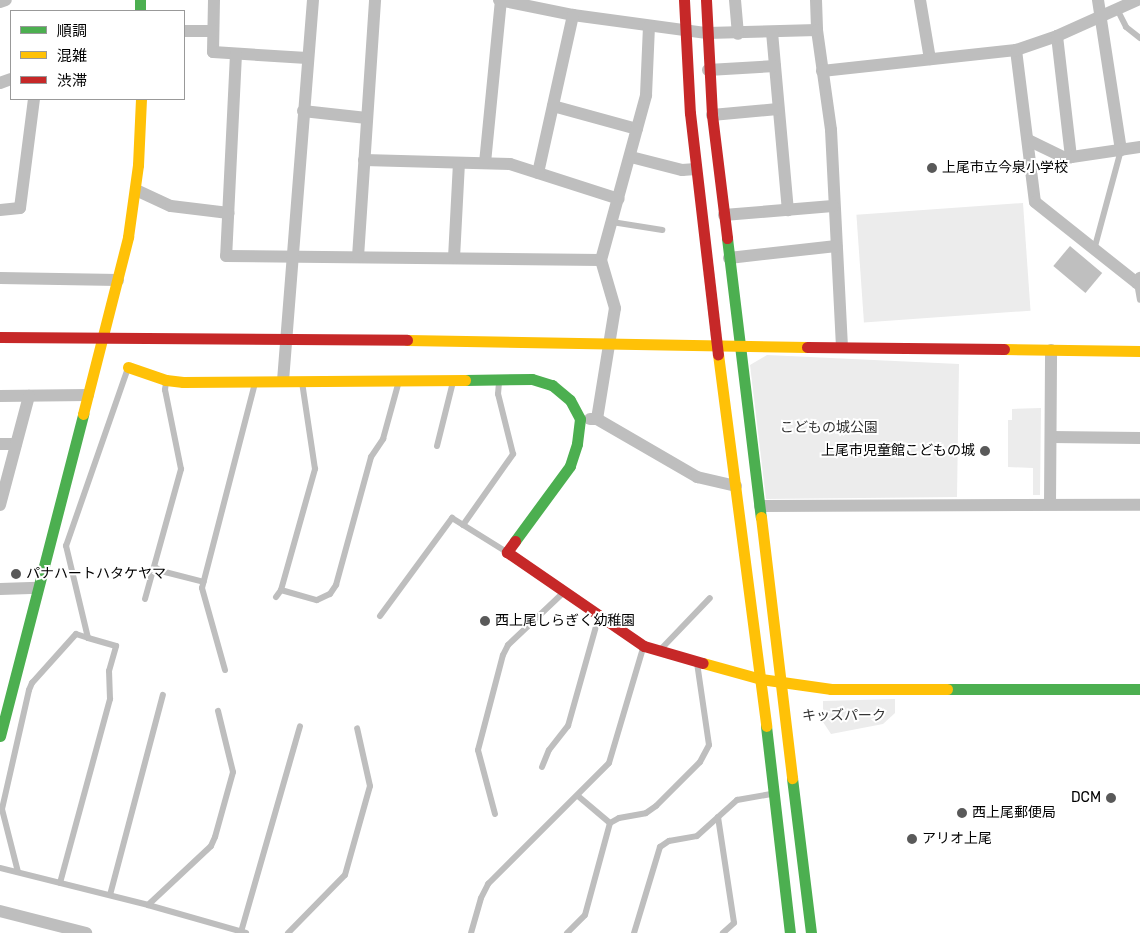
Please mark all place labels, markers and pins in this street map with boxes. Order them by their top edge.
place label: 上尾市立今泉小学校 [942,160,1068,176]
marker: 上尾市立今泉小学校 [926,162,938,174]
place label: 上尾市児童館こどもの城 [821,443,975,459]
marker: 上尾市児童館こどもの城 [979,445,991,457]
place label: パナハートハタケヤマ [26,566,166,582]
marker: パナハートハタケヤマ [10,568,22,580]
place label: 西上尾しらぎく幼稚園 [495,613,635,629]
marker: 西上尾しらぎく幼稚園 [479,615,491,627]
place label: DCM [1071,790,1101,806]
marker: DCM [1105,792,1117,804]
place label: 西上尾郵便局 [972,805,1056,821]
marker: 西上尾郵便局 [956,807,968,819]
place label: アリオ上尾 [922,831,992,847]
marker: アリオ上尾 [906,833,918,845]

